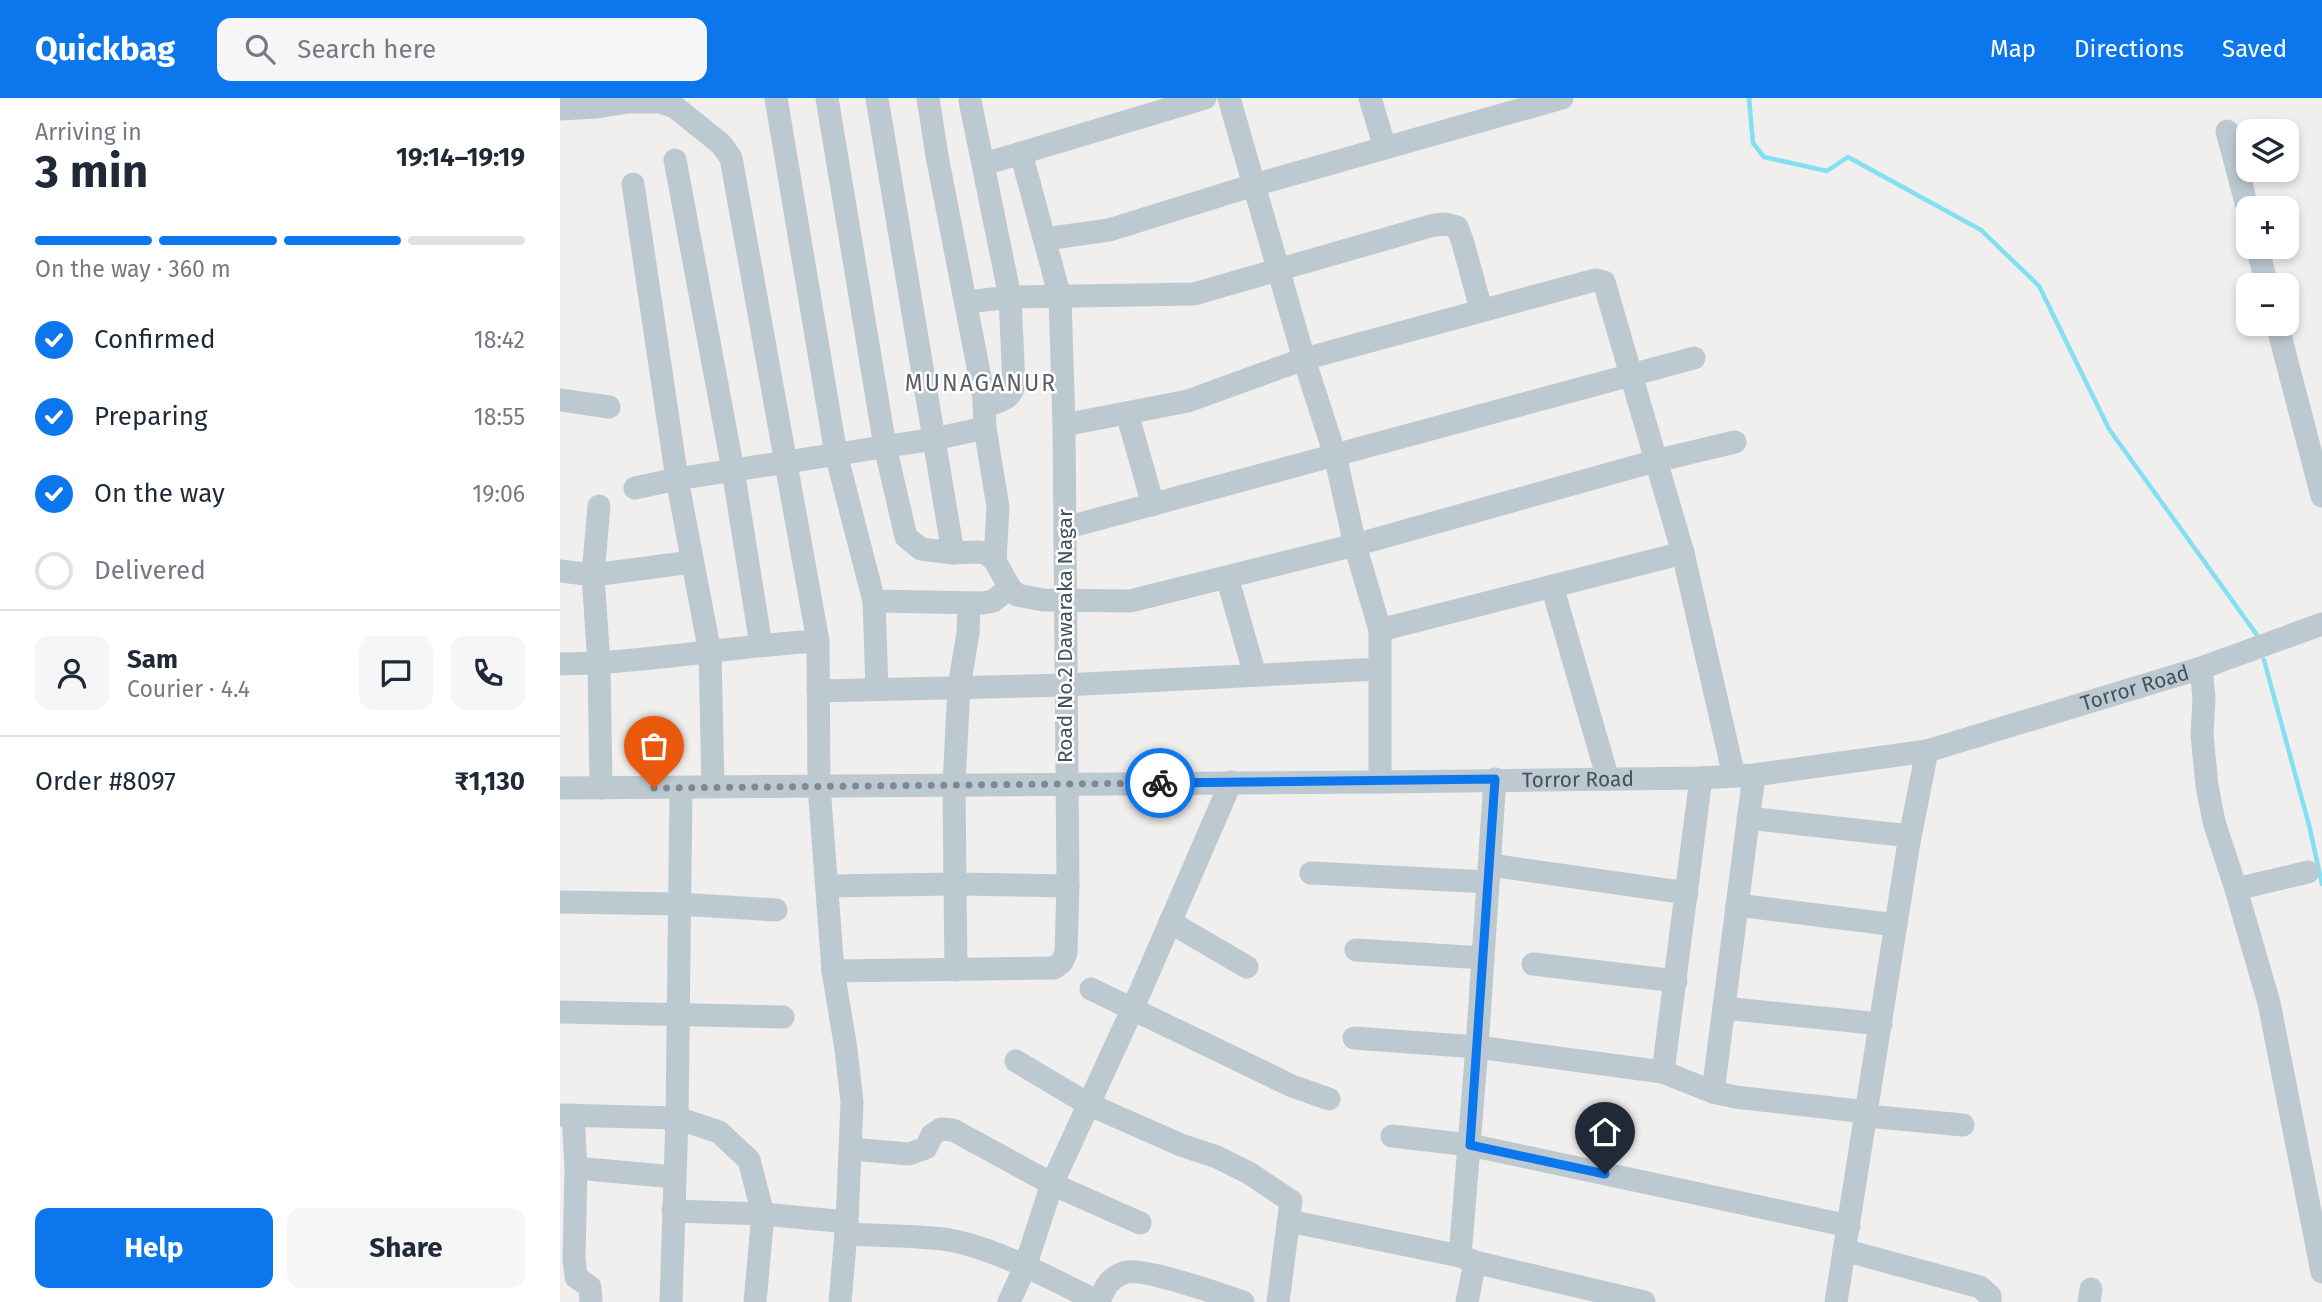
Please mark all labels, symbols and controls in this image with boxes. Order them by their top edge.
search box [217,18,707,81]
text: Quickbag [35,29,175,69]
icon: search [241,30,279,68]
text: Search here [297,34,436,65]
text: Map [1990,35,2036,63]
text: Directions [2074,35,2184,63]
text: Saved [2222,35,2287,63]
text: Arriving in [35,118,142,146]
map controls [2236,119,2299,336]
button: layers [2236,119,2299,182]
text: 19:14–19:19 [396,142,525,173]
text: 3 min [35,144,148,199]
button: + [2236,196,2299,259]
text: On the way · 360 m [35,255,231,283]
button: − [2236,273,2299,336]
icon: check [35,321,73,359]
text: Confirmed [94,324,215,355]
text: 18:42 [474,326,525,354]
district label: MUNAGANUR [905,369,1057,397]
icon: check [35,398,73,436]
text: Preparing [94,401,207,432]
text: 18:55 [474,403,525,431]
icon: check [35,475,73,513]
text: On the way [94,478,225,509]
text: 19:06 [472,480,525,508]
street label: Road No.2 Dawaraka Nagar [1052,509,1078,763]
text: Delivered [94,555,206,586]
button: person [35,636,109,710]
button: chat [359,636,433,710]
button: phone [451,636,525,710]
text: Sam [127,644,178,675]
street label: Torror Road [2078,659,2192,717]
text: Courier · 4.4 [127,675,250,703]
pin [624,716,684,788]
icon: bag [635,727,673,765]
courier [1125,748,1195,818]
icon: bike [1141,764,1179,802]
text: Order #8097 [35,766,176,797]
text: ₹1,130 [454,766,525,797]
street label: Torror Road [1522,766,1634,793]
pin [1575,1102,1635,1174]
icon: home [1586,1113,1624,1151]
button: Help [35,1208,273,1288]
button: Share [287,1208,525,1288]

